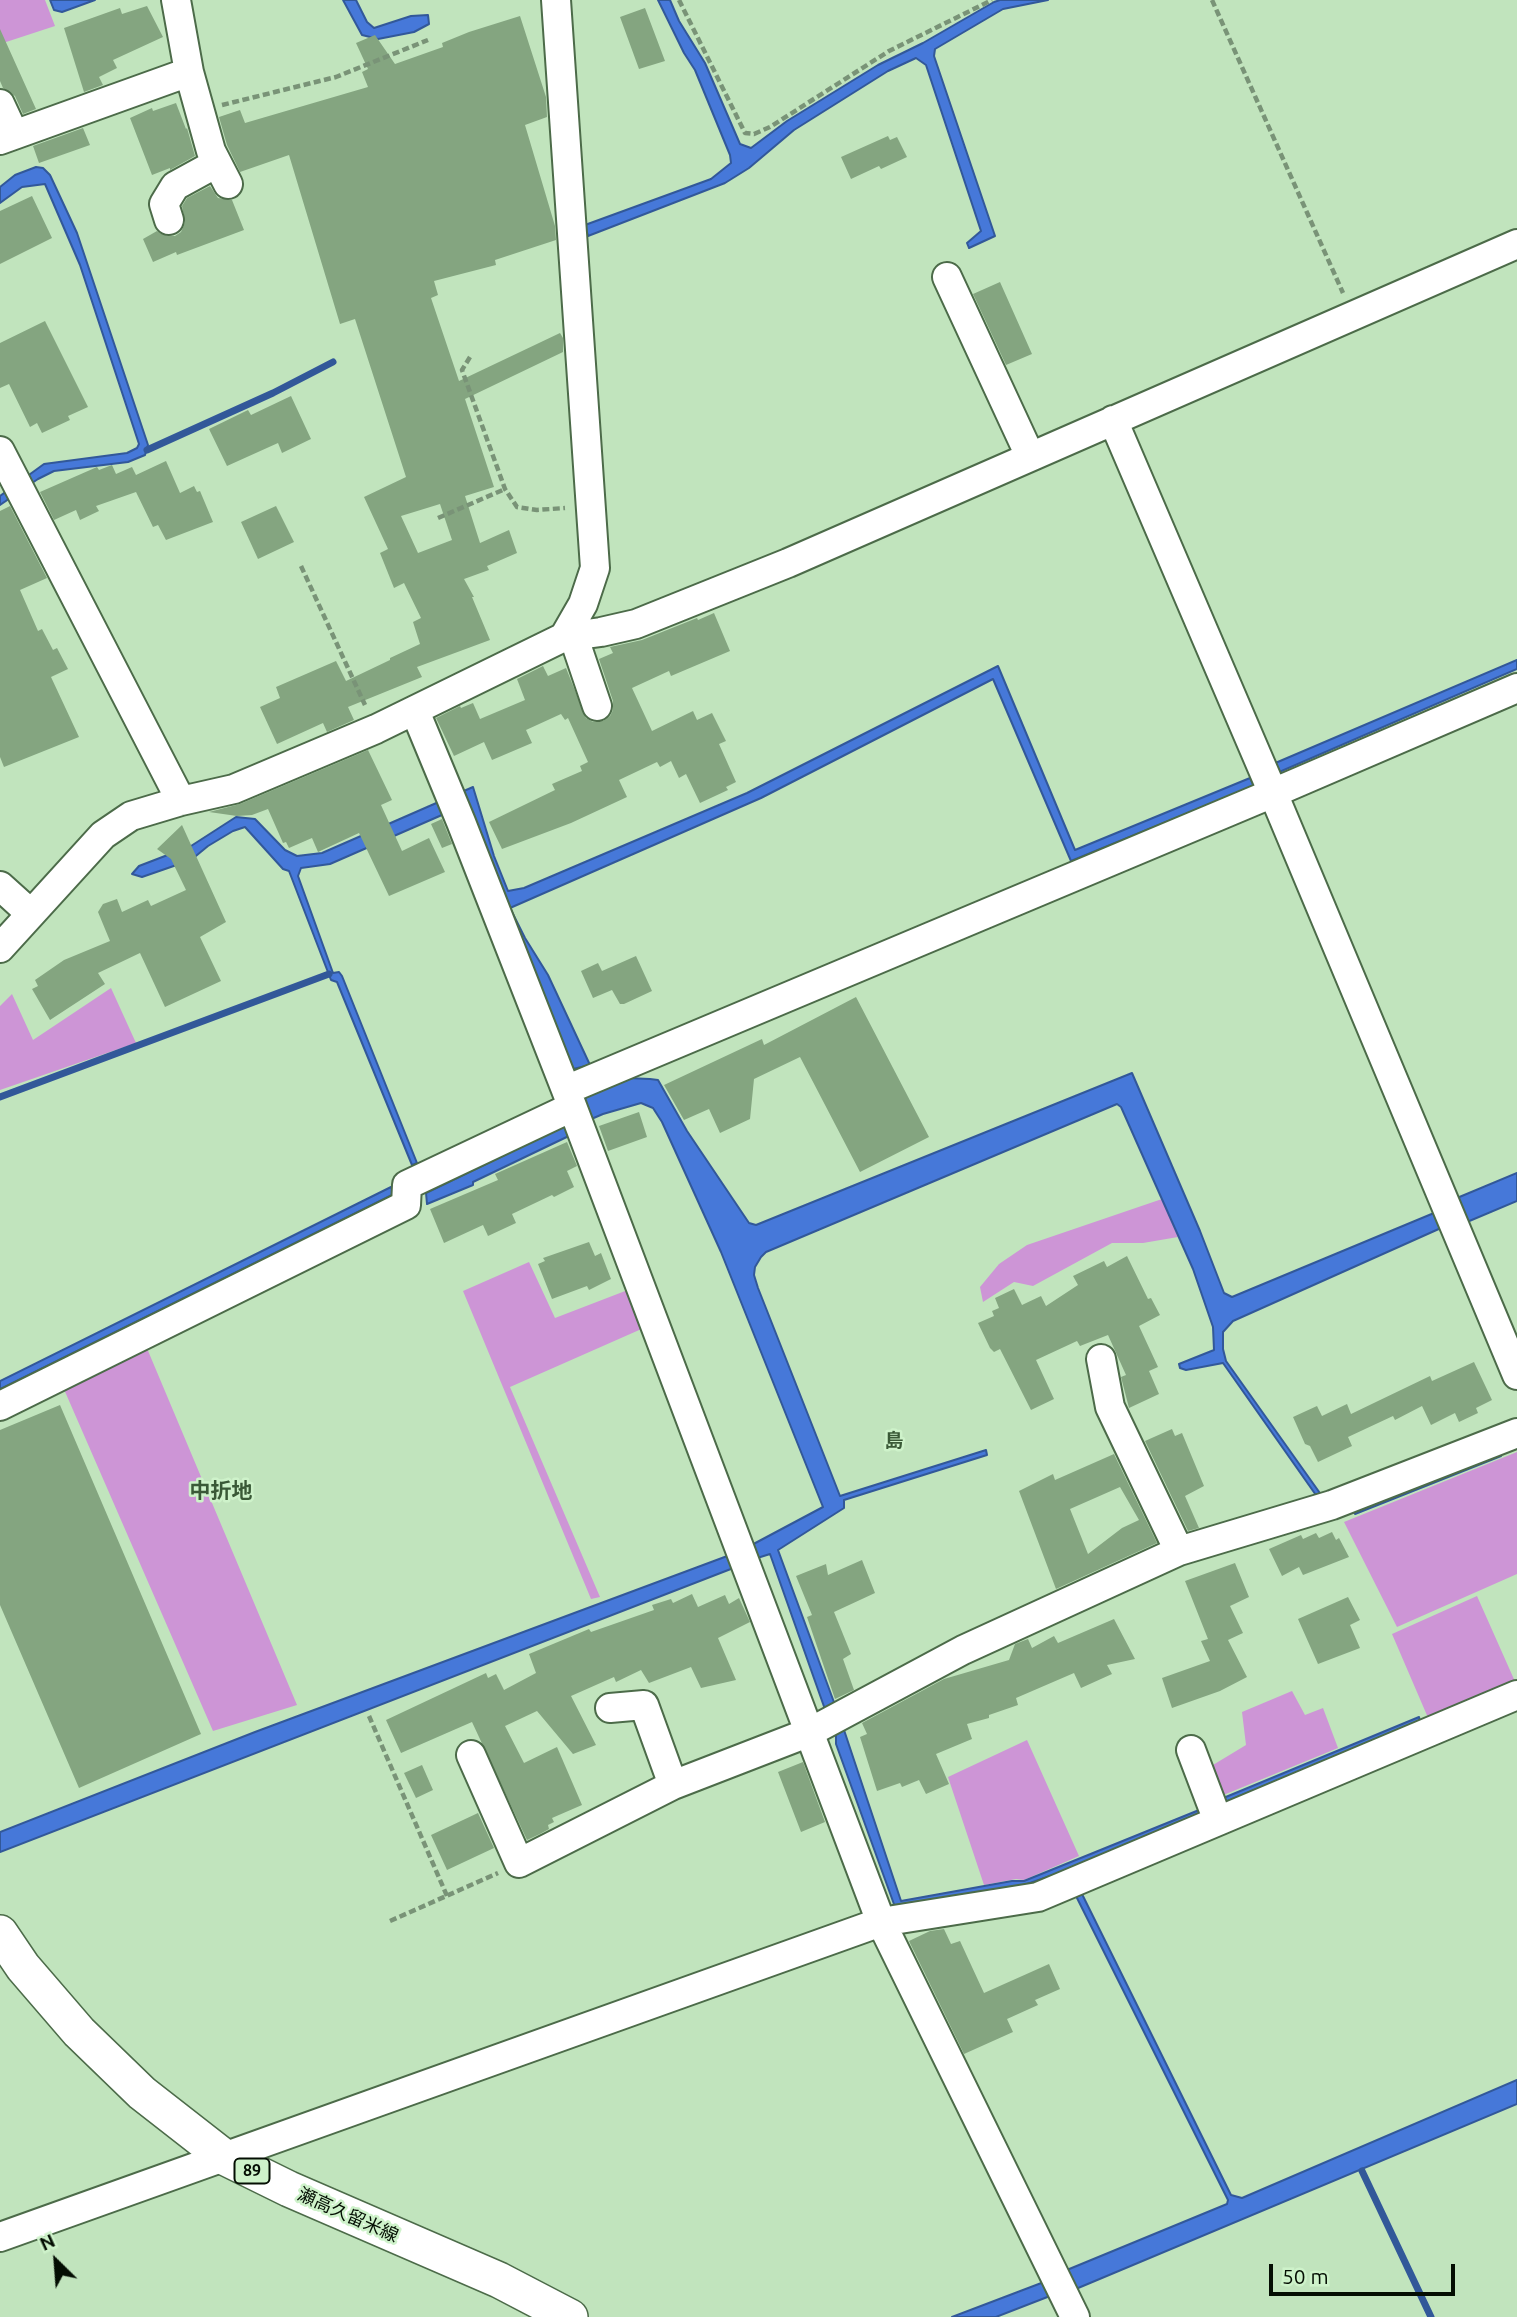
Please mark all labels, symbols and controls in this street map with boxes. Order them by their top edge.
district label: 島 [885,1430,903,1452]
district label: 中折地 [190,1478,252,1504]
road number: 89 [234,2158,270,2184]
street label: 瀬高久留米線 [294,2183,402,2247]
north arrow [21,2226,91,2296]
text: N [36,2229,58,2255]
scale bar [1272,2250,1458,2294]
text: 50 m [1282,2264,1329,2288]

